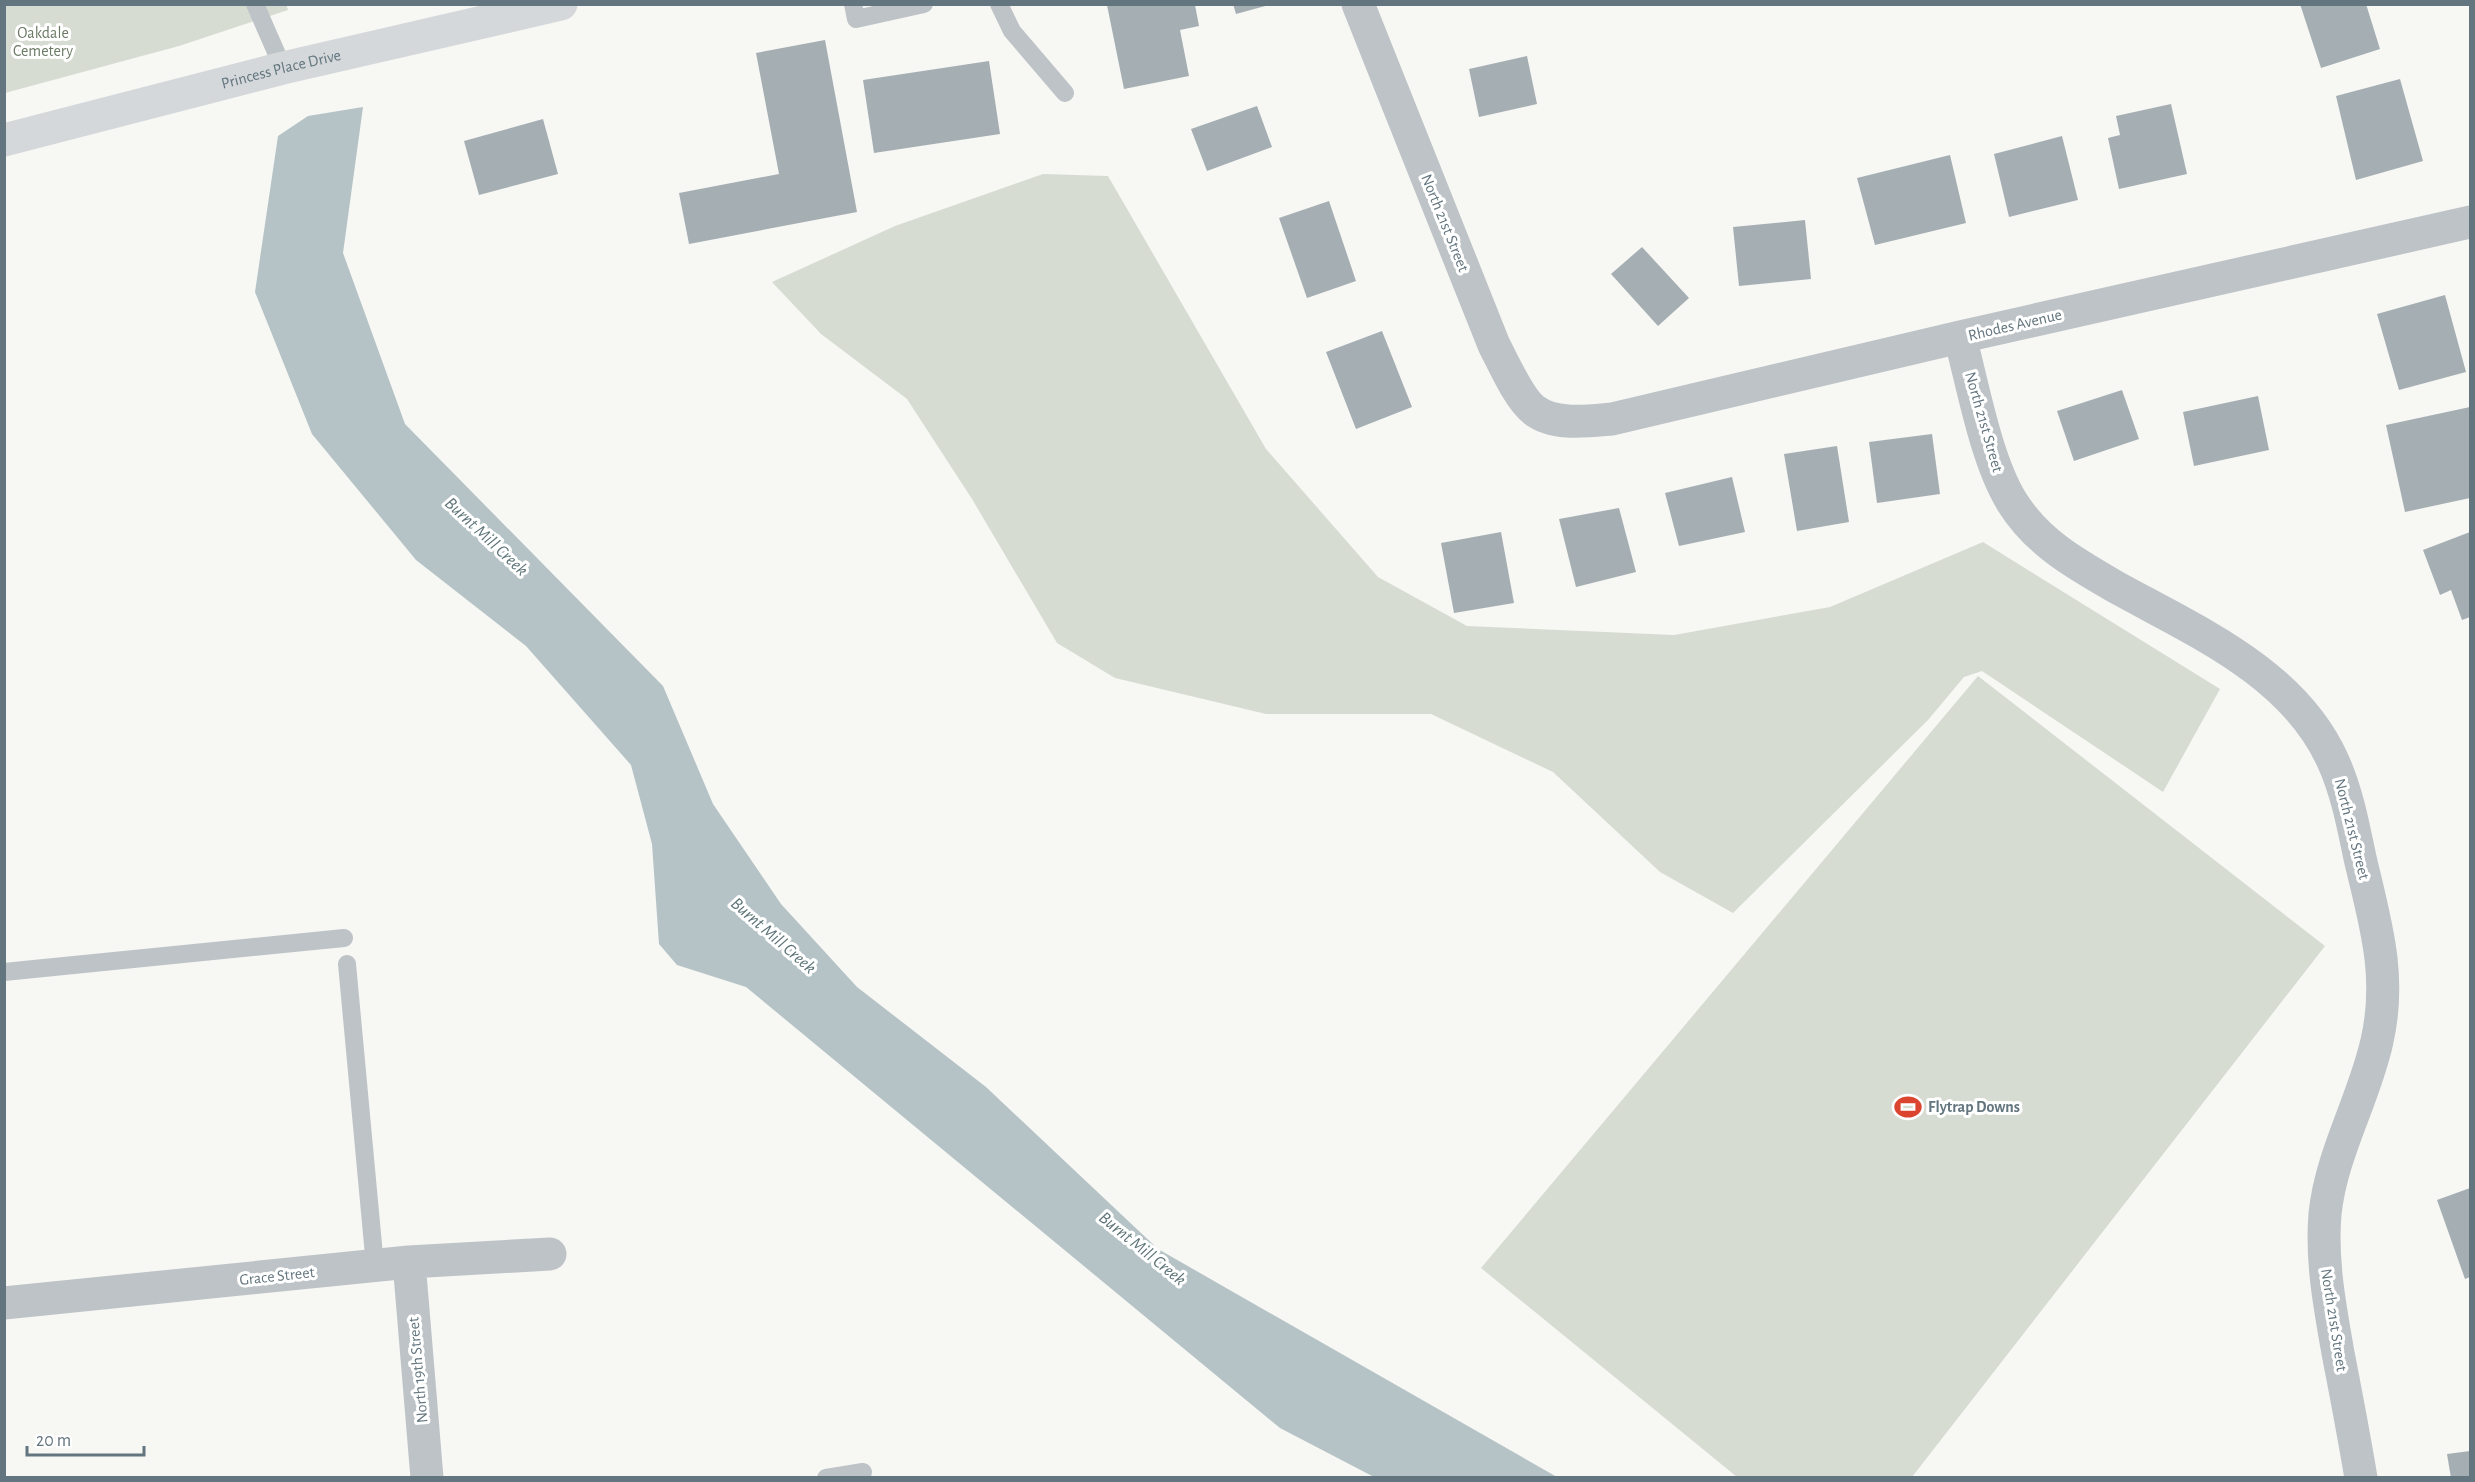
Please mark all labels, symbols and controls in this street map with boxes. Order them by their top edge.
park label: Oakdale Cemetery [13,25,73,60]
street label: Princess Place Drive [220,47,342,92]
street label: North 21st Street [1418,172,1472,274]
street label: Rhodes Avenue [1967,306,2063,344]
street label: North 21st Street [1962,370,2006,474]
water label: Burnt Mill Creek [441,494,531,580]
street label: North 21st Street [2332,777,2372,881]
water label: Burnt Mill Creek [727,894,819,978]
sports icon: Flytrap Downs [1893,1092,1923,1122]
place label: Flytrap Downs [1928,1099,2020,1116]
water label: Burnt Mill Creek [1095,1209,1189,1289]
street label: Grace Street [239,1264,315,1288]
street label: North 21st Street [2318,1268,2350,1372]
street label: North 19th Street [405,1316,431,1424]
scale bar [27,1419,144,1457]
text: 20 m [36,1432,71,1450]

